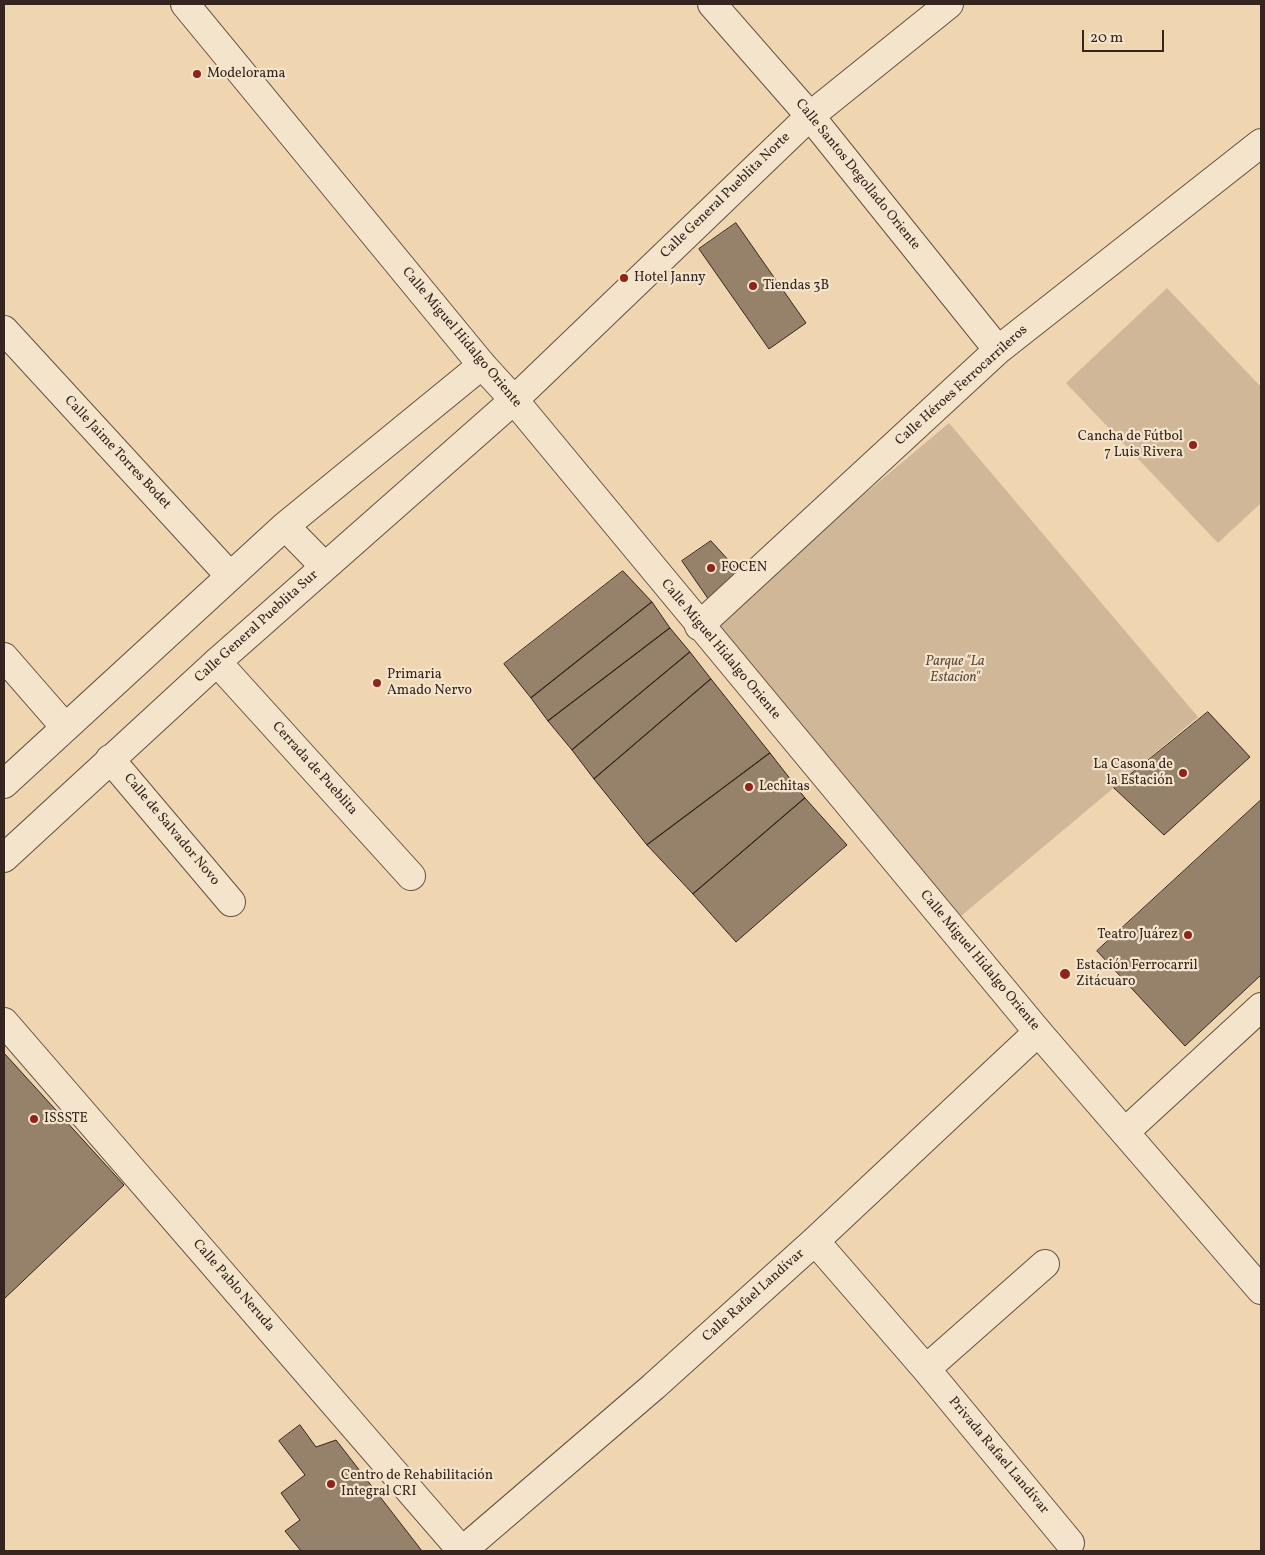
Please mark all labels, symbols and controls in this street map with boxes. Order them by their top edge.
scale bar [1085,20,1168,52]
text: 20 m [1090,28,1123,49]
place label: Modelorama [207,66,286,82]
marker: Modelorama [191,68,203,80]
street label: Calle Santos Degollado Oriente [791,96,923,254]
street label: Calle General Pueblita Norte [658,130,794,262]
street label: Calle Miguel Hidalgo Oriente [397,265,525,411]
place label: Hotel Janny [634,270,706,286]
marker: Hotel Janny [618,272,630,284]
place label: Tiendas 3B [763,278,829,294]
marker: Tiendas 3B [747,280,759,292]
street label: Calle Héroes Ferrocarrileros [892,322,1032,450]
street label: Calle Jaime Torres Bodet [60,393,174,513]
place label: Cancha de Fútbol 7 Luis Rivera [1078,429,1183,462]
marker: Cancha de Fútbol 7 Luis Rivera [1187,439,1199,451]
place label: FOCEN [721,560,767,576]
marker: FOCEN [705,562,717,574]
street label: Calle General Pueblita Sur [192,567,322,687]
street label: Calle Miguel Hidalgo Oriente [656,577,784,723]
park label: Parque "La Estacion" [925,654,985,686]
place label: Primaria Amado Nervo [387,667,472,700]
marker: Primaria Amado Nervo [371,677,383,689]
street label: Cerrada de Pueblita [268,719,360,819]
place label: La Casona de la Estación [1093,757,1173,790]
marker: La Casona de la Estación [1177,767,1189,779]
street label: Calle de Salvador Novo [119,771,223,889]
place label: Lechitas [759,779,810,795]
marker: Lechitas [743,781,755,793]
street label: Calle Miguel Hidalgo Oriente [915,888,1043,1034]
place label: Teatro Juárez [1097,927,1178,943]
marker: Teatro Juárez [1182,929,1194,941]
place label: Estación Ferrocarril Zitácuaro [1076,958,1198,990]
marker: Estación Ferrocarril Zitácuaro [1058,967,1072,981]
place label: ISSSTE [44,1111,88,1127]
marker: ISSSTE [28,1113,40,1125]
street label: Calle Pablo Neruda [188,1236,278,1336]
street label: Calle Rafael Landívar [700,1246,808,1346]
street label: Privada Rafael Landívar [944,1394,1052,1518]
place label: Centro de Rehabilitación Integral CRI [341,1468,493,1500]
marker: Centro de Rehabilitación Integral CRI [325,1478,337,1490]

